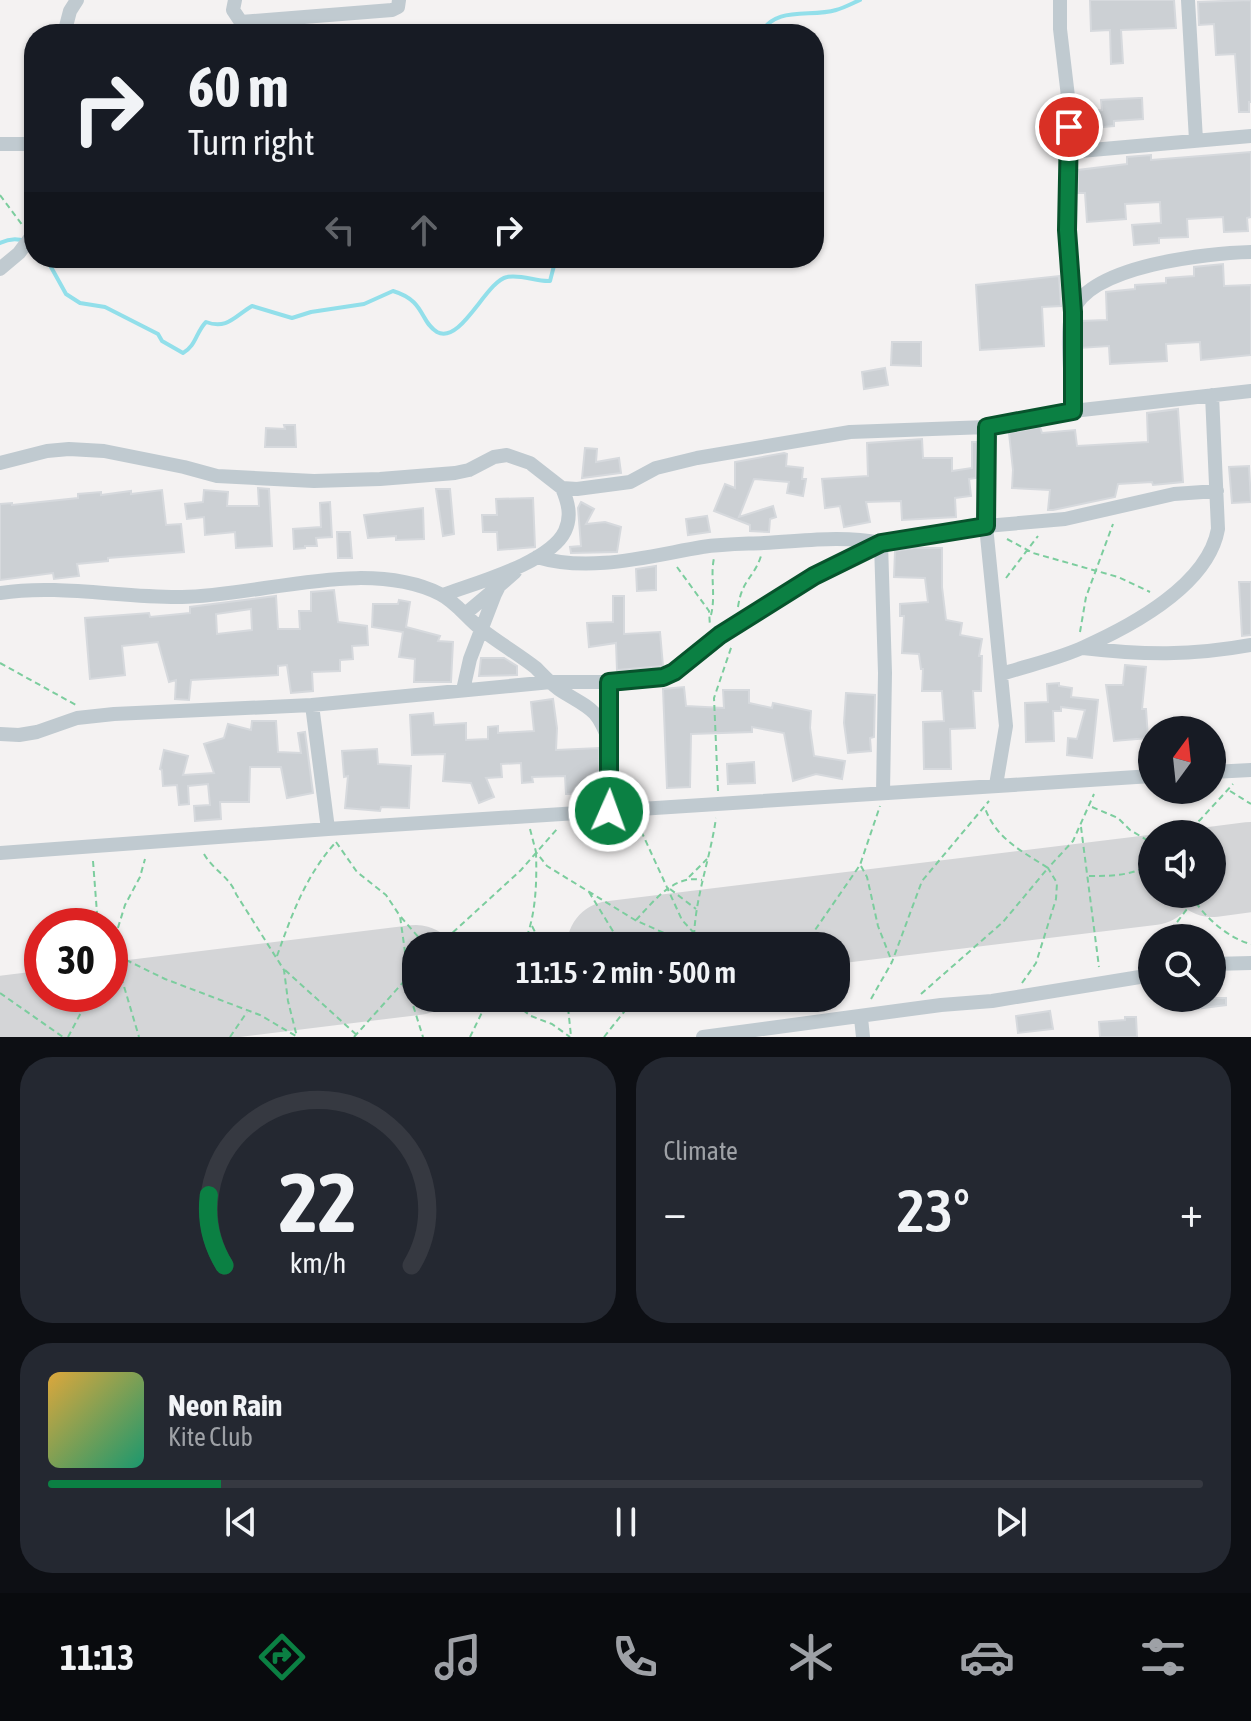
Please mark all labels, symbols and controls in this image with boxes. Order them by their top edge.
text: 60 m [188,55,289,119]
icon: right [56,56,160,160]
pin [1035,93,1103,161]
icon: arrive [1047,105,1091,149]
text: Turn right [188,121,315,163]
icon: left [318,208,362,252]
icon: ahead [402,208,446,252]
icon: right [486,208,530,252]
north arrow [1138,716,1226,804]
map controls [1138,716,1226,1012]
position arrow [567,769,651,853]
button: sound [1138,820,1226,908]
speed limit sign: 30 [24,908,128,1012]
button: search [1138,924,1226,1012]
text: 11:15 · 2 min · 500 m [516,955,736,989]
text: Climate [664,1136,738,1166]
text: 22 [279,1154,357,1250]
text: 23° [897,1176,970,1245]
text: − [664,1186,686,1236]
text: + [1180,1186,1203,1236]
text: km/h [289,1246,346,1279]
text: Neon Rain [168,1388,282,1422]
text: Kite Club [168,1422,253,1452]
icon: previous [219,1500,263,1544]
icon: pause [604,1500,648,1544]
icon: next [989,1500,1033,1544]
icon: directions [254,1629,310,1685]
icon: music [430,1629,486,1685]
icon: phone [607,1629,663,1685]
icon: climate [783,1629,839,1685]
icon: car [959,1629,1015,1685]
icon: filters [1135,1629,1191,1685]
text: 11:13 [60,1636,134,1678]

